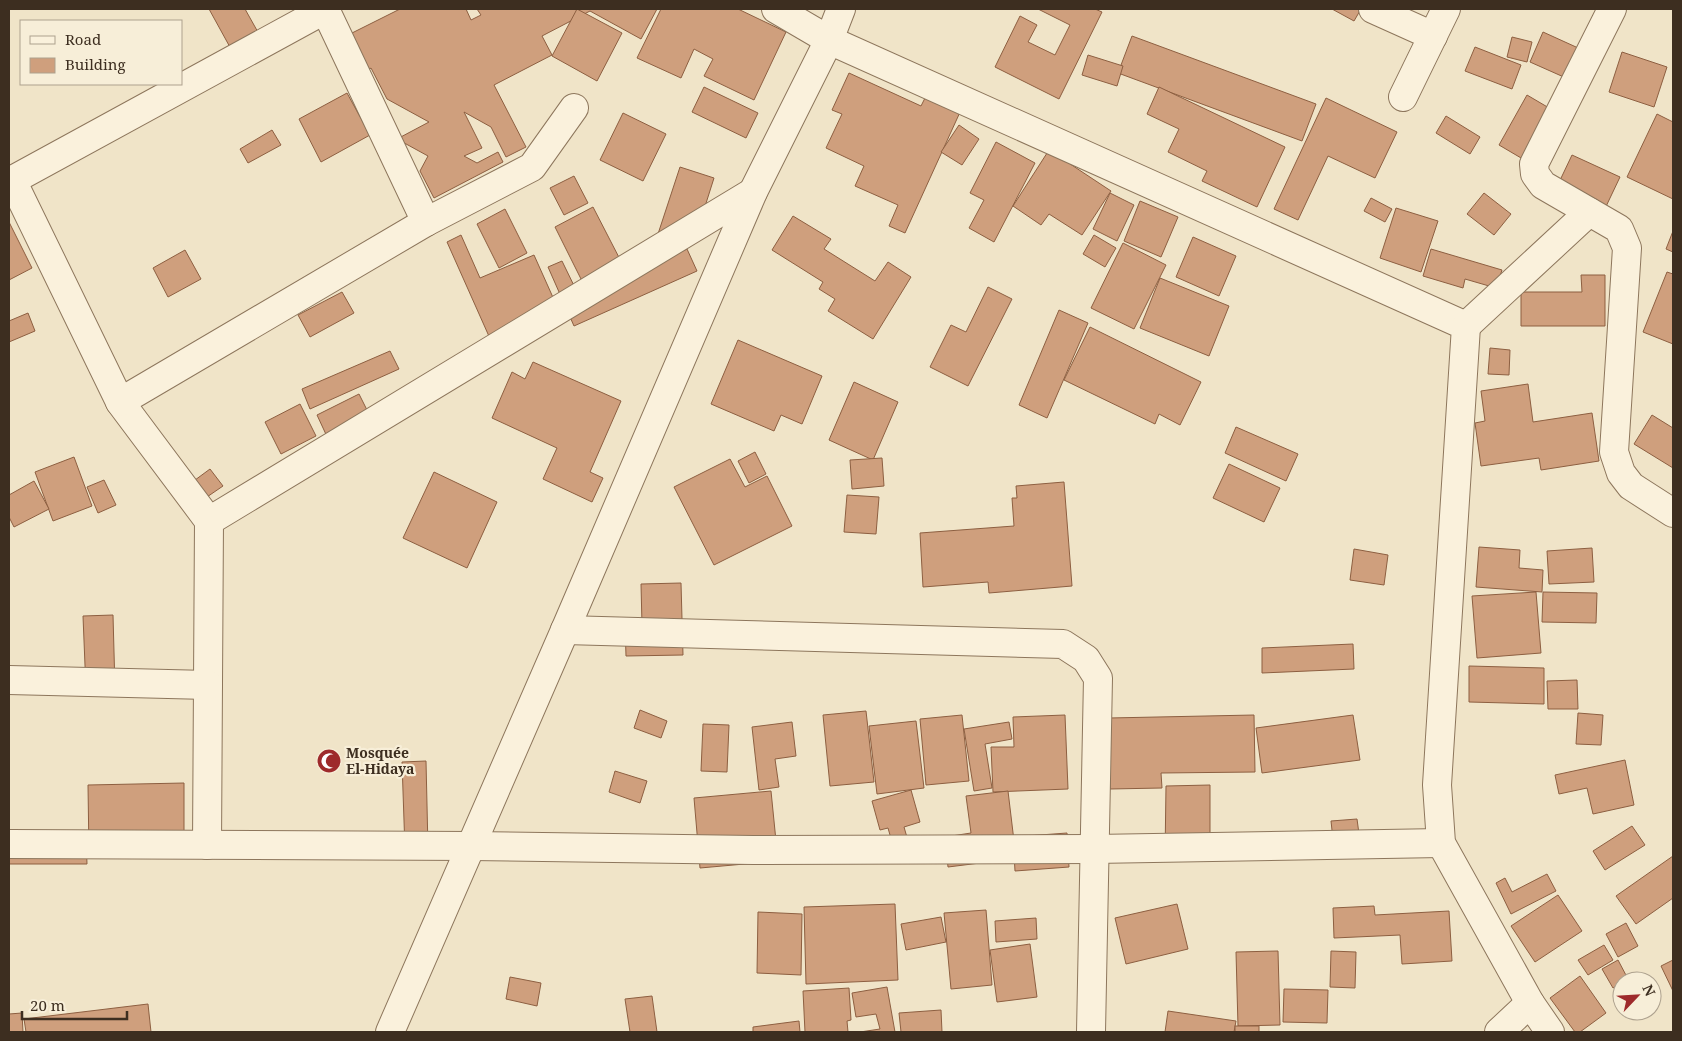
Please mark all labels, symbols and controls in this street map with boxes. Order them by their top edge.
legend [20,20,182,85]
text: Road [65,29,101,49]
text: Building [65,54,126,74]
place label: Mosquée El-Hidaya [346,743,415,778]
mosque icon: Mosquée El-Hidaya [316,748,342,774]
north arrow [1612,971,1662,1021]
text: N [1638,981,1660,999]
scale bar [22,988,128,1020]
text: 20 m [30,995,65,1015]

